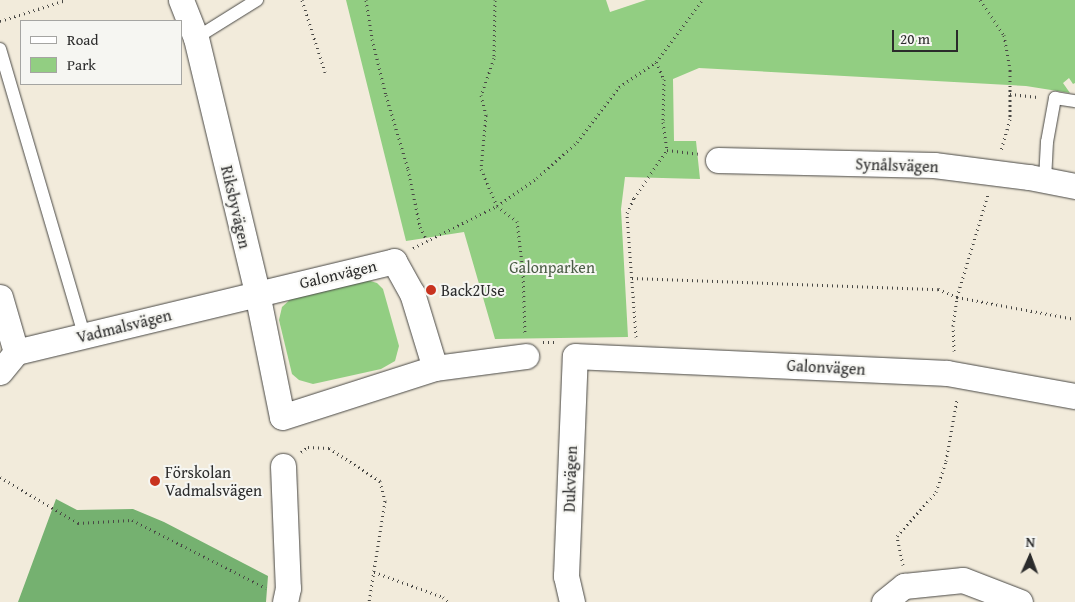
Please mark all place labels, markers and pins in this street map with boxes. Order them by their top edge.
place label: Back2Use [441,280,505,300]
marker: Back2Use [425,284,437,296]
place label: Förskolan Vadmalsvägen [165,462,262,500]
marker: Förskolan Vadmalsvägen [149,475,161,487]

